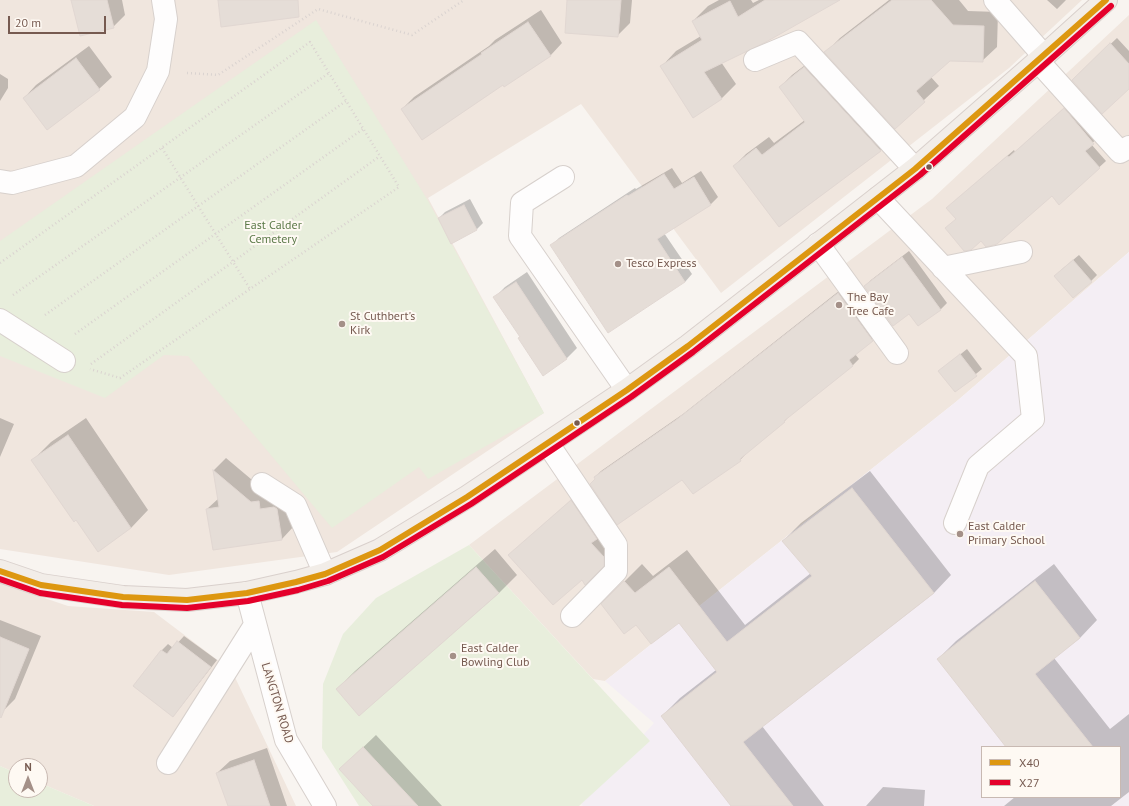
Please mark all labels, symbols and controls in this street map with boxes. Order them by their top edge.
scale bar [10,8,108,34]
text: 20 m [15,15,41,30]
unlabelled marker [924,162,934,172]
park label: East Calder Cemetery [244,219,302,247]
place label: Tesco Express [626,257,696,271]
marker: Tesco Express [613,259,623,269]
place label: The Bay Tree Cafe [847,291,894,319]
marker: The Bay Tree Cafe [834,300,844,310]
place label: St Cuthbert's Kirk [350,310,415,338]
marker: St Cuthbert's Kirk [337,319,347,329]
unlabelled marker [572,418,582,428]
place label: East Calder Primary School [968,520,1045,548]
marker: East Calder Primary School [955,529,965,539]
place label: East Calder Bowling Club [461,642,529,670]
marker: East Calder Bowling Club [448,651,458,661]
street label: LANGTON ROAD [258,661,296,745]
legend [981,746,1121,798]
text: X40 [1019,755,1040,770]
north arrow [8,758,48,798]
text: N [24,760,32,774]
text: X27 [1019,775,1040,790]

